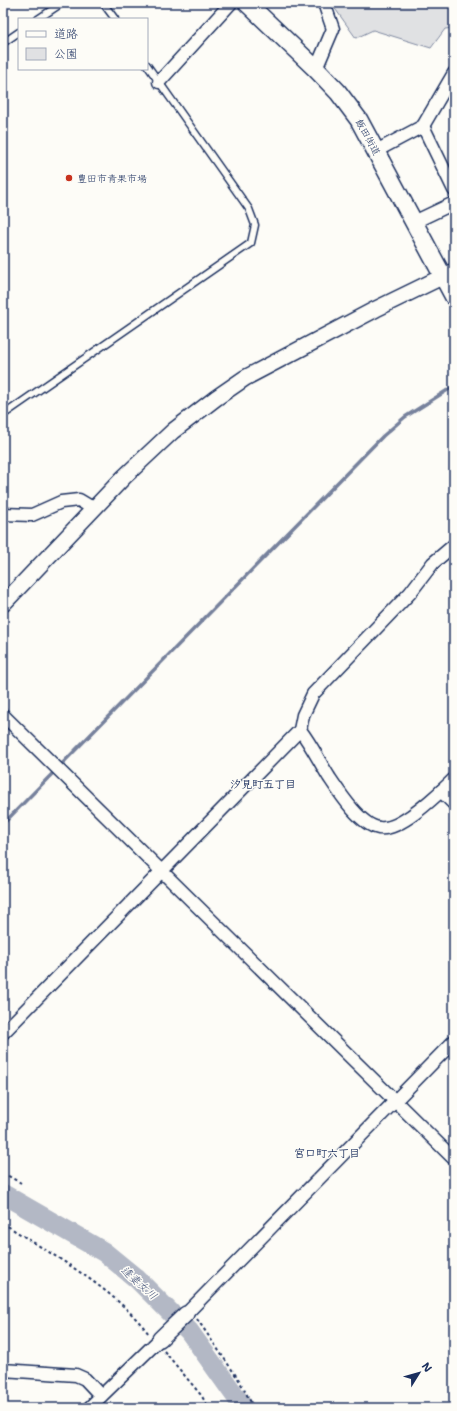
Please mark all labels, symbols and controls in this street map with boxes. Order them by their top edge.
legend [18,18,148,70]
text: 道路 [54,26,78,42]
text: 公園 [54,46,78,62]
street label: 飯田街道 [353,116,383,158]
place label: 豊田市青果市場 [77,172,147,185]
marker: 豊田市青果市場 [64,173,74,183]
district label: 汐見町五丁目 [230,777,296,792]
district label: 宮口町六丁目 [294,1146,360,1161]
water label: 逢妻女川 [118,1263,160,1303]
north arrow [399,1353,439,1393]
text: N [418,1359,435,1376]

